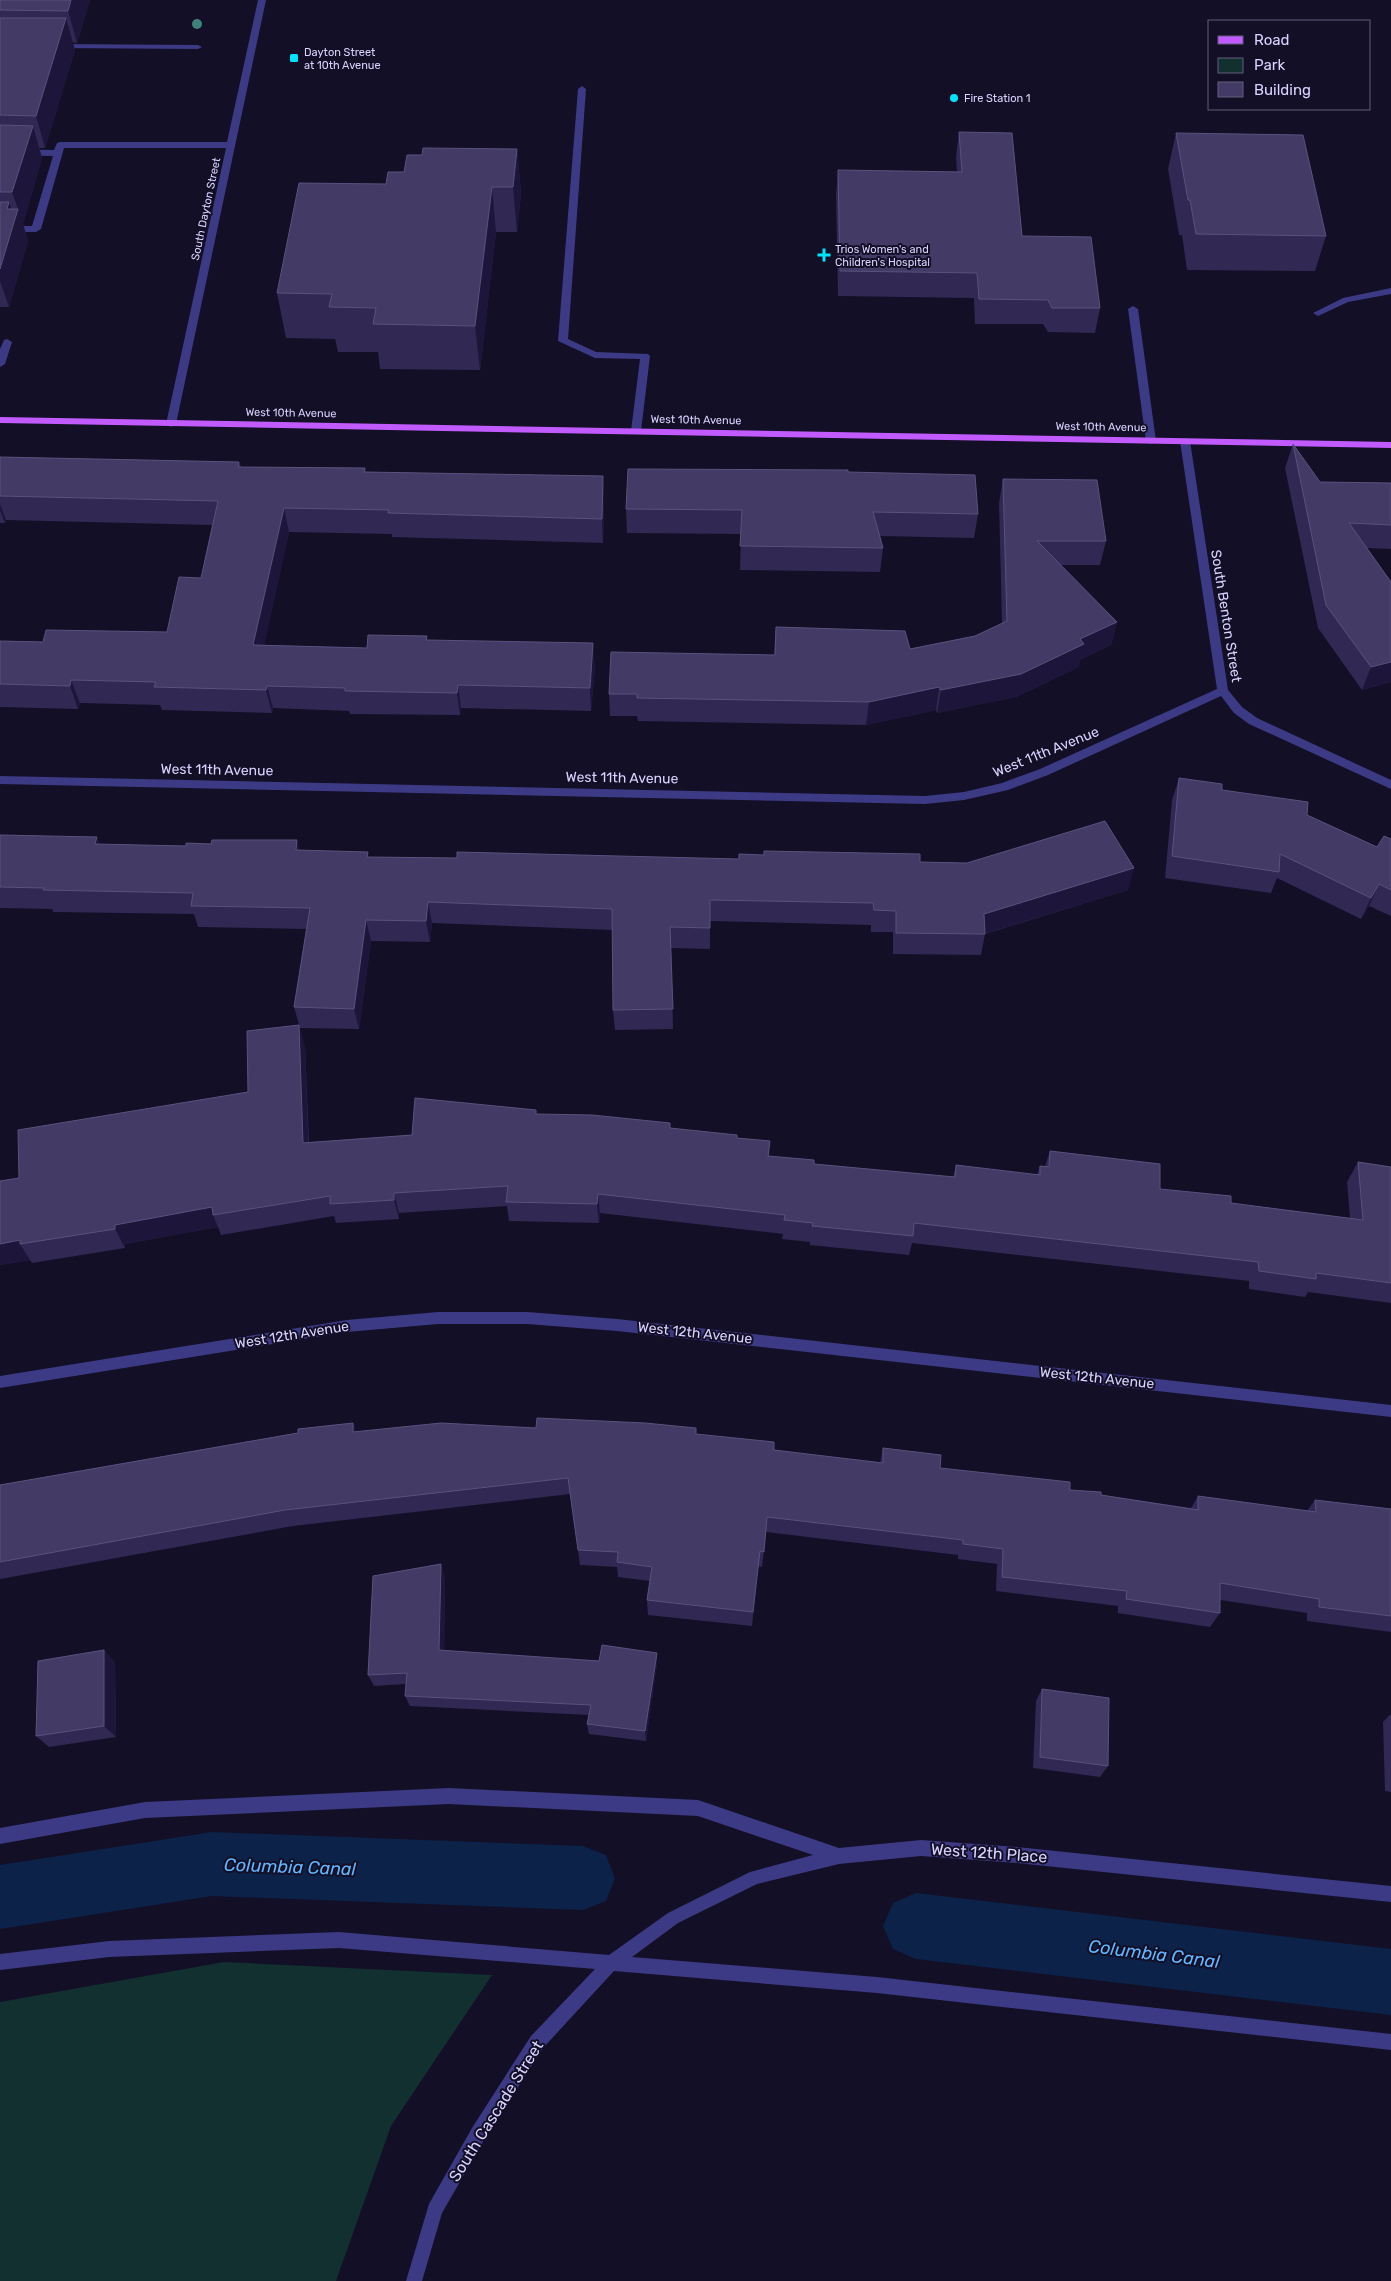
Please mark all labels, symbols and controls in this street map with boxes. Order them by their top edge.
legend [1208,20,1371,110]
text: Road [1254,31,1290,49]
place label: Dayton Street at 10th Avenue [304,46,381,72]
marker: Dayton Street at 10th Avenue [288,52,300,64]
text: Park [1254,56,1285,74]
text: Building [1254,81,1311,99]
marker: Fire Station 1 [948,92,960,104]
place label: Fire Station 1 [964,92,1031,105]
street label: South Dayton Street [189,156,223,262]
place label: Trios Women's and Children's Hospital [835,243,930,269]
marker: Trios Women's and Children's Hospital [817,248,831,262]
street label: West 10th Avenue [245,406,337,420]
street label: West 10th Avenue [650,413,742,427]
street label: West 10th Avenue [1055,420,1147,434]
street label: South Benton Street [1207,548,1245,684]
street label: West 11th Avenue [990,723,1102,781]
street label: West 11th Avenue [160,761,274,779]
street label: West 11th Avenue [565,769,679,787]
street label: West 12th Avenue [234,1318,350,1352]
street label: West 12th Avenue [637,1319,753,1347]
street label: West 12th Avenue [1039,1364,1155,1392]
street label: West 12th Place [930,1839,1048,1867]
water label: Columbia Canal [224,1854,357,1880]
water label: Columbia Canal [1087,1935,1221,1973]
street label: South Cascade Street [445,2037,547,2185]

